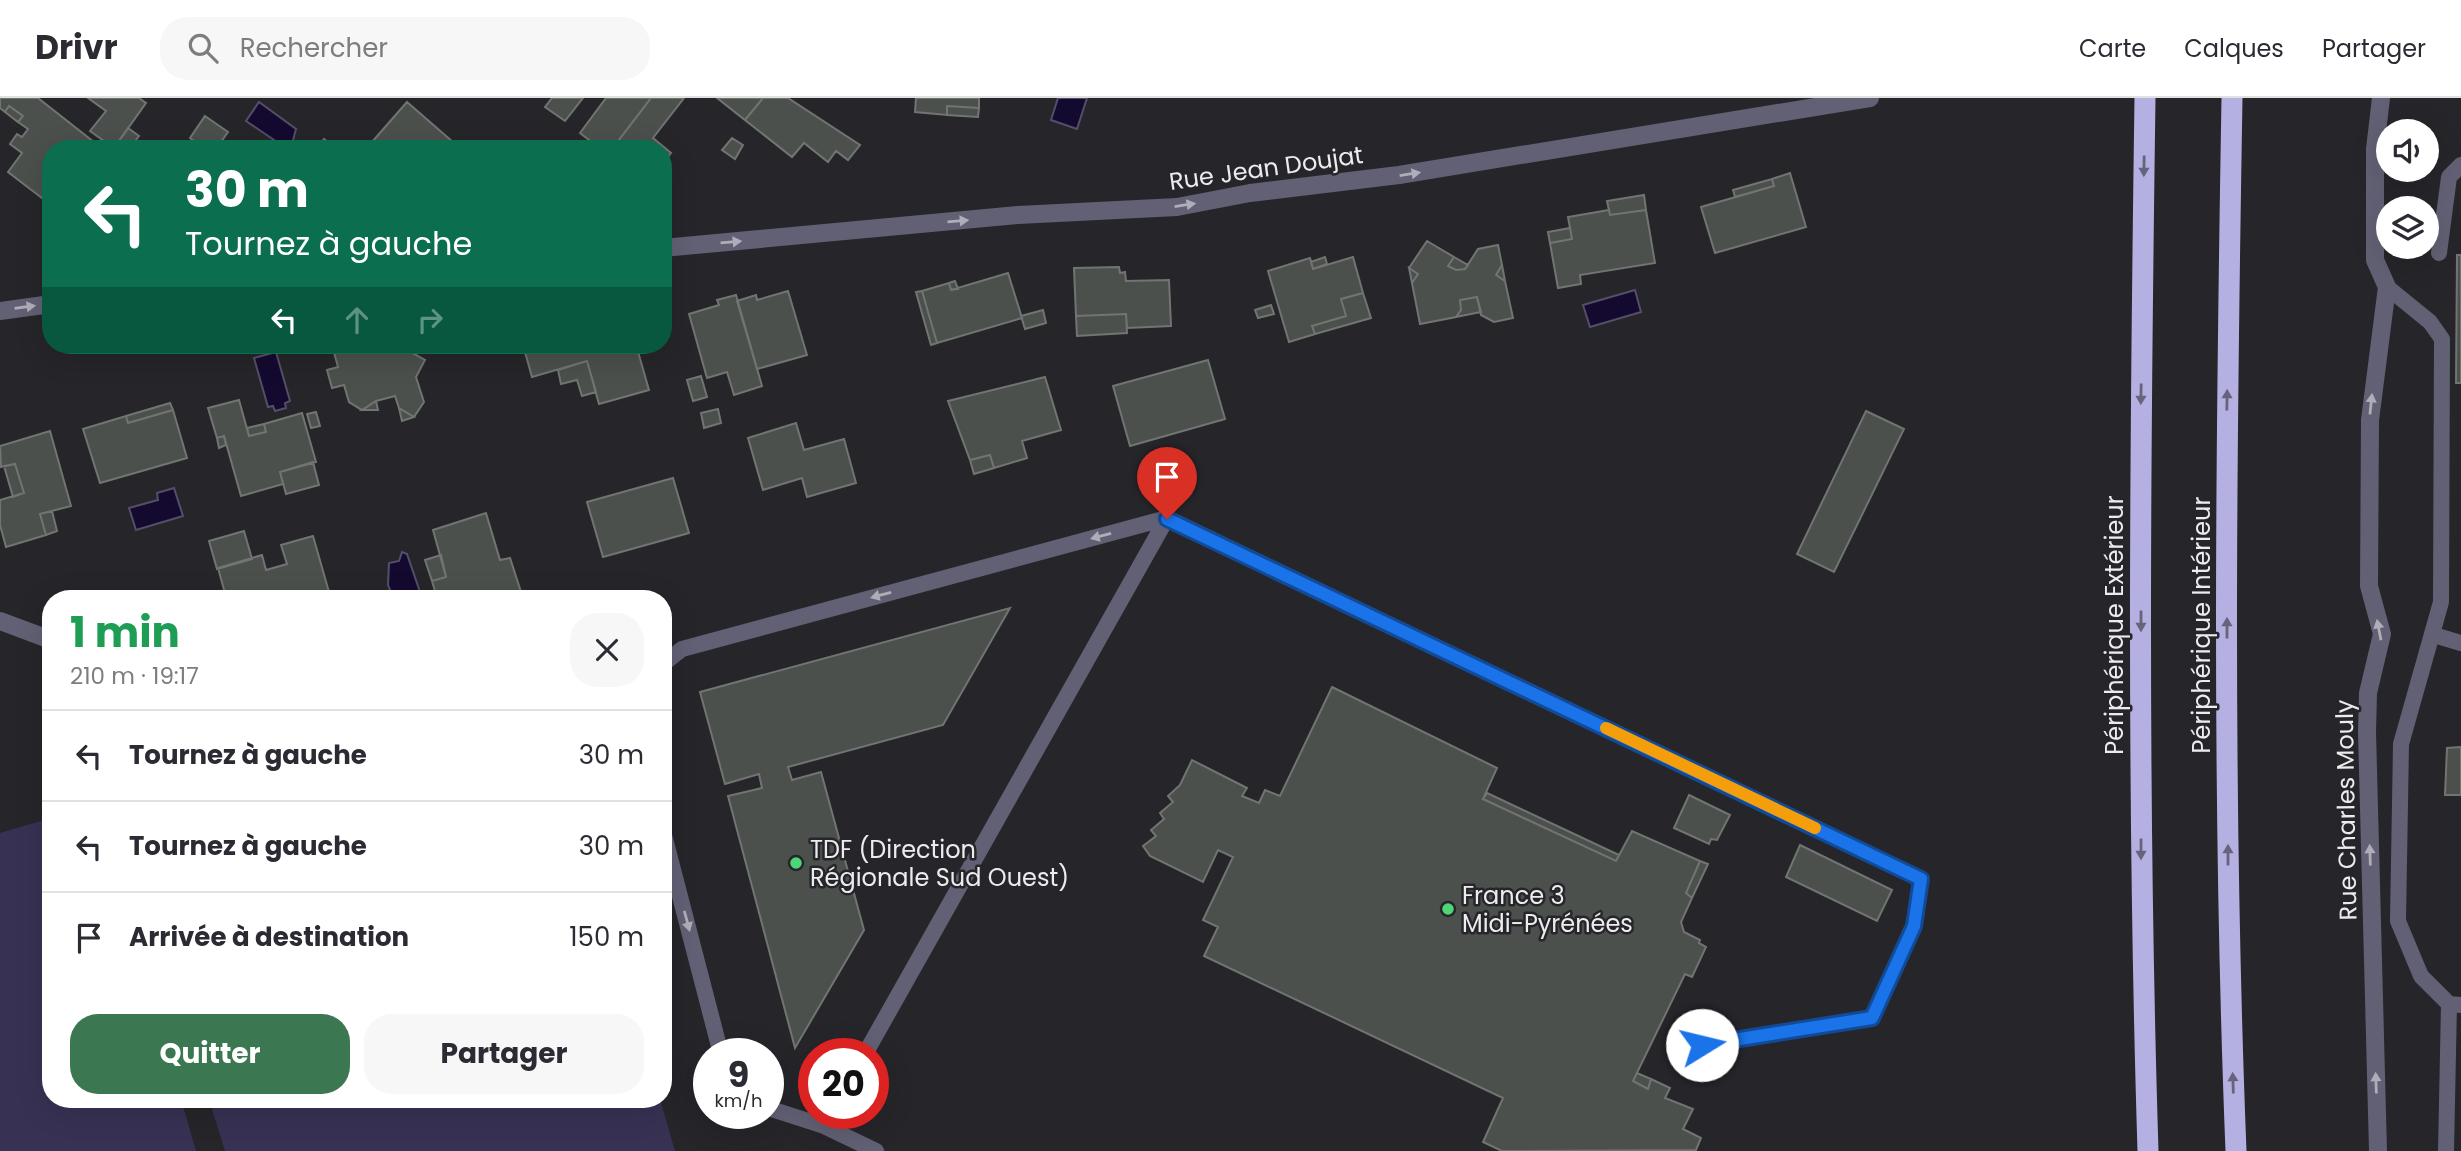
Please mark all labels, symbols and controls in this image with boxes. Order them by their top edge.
search box [160,17,650,80]
text: Drivr [35,24,118,71]
icon: search [184,29,222,67]
text: Rechercher [240,30,388,66]
text: Carte [2079,32,2146,65]
text: Calques [2184,32,2284,65]
text: Partager [2322,32,2426,65]
map controls [2376,119,2439,259]
button: sound [2376,119,2439,182]
street label: Rue Jean Doujat [1167,138,1365,198]
one-way arrow [2138,155,2150,177]
text: 30 m [185,156,309,224]
icon: left [70,168,161,259]
one-way arrow [1399,168,1421,179]
button: layers [2376,196,2439,259]
one-way arrow [1174,199,1196,210]
one-way arrow [947,215,969,226]
text: Tournez à gauche [185,221,472,266]
one-way arrow [720,236,742,247]
icon: left [265,301,303,339]
icon: ahead [338,301,376,339]
icon: right [411,301,449,339]
one-way arrow [15,302,37,313]
one-way arrow [2135,383,2147,405]
one-way arrow [2222,389,2233,411]
one-way arrow [2366,393,2377,415]
pin [1137,447,1197,519]
icon: arrive [1148,458,1186,496]
street label: Périphérique Extérieur [2098,495,2131,755]
street label: Périphérique Intérieur [2185,497,2218,753]
one-way arrow [1090,531,1112,542]
one-way arrow [870,590,892,601]
text: 1 min [70,603,180,662]
one-way arrow [2135,610,2147,632]
button: close [570,613,644,687]
one-way arrow [2221,617,2233,639]
one-way arrow [2373,619,2384,641]
text: 210 m · 19:17 [70,660,199,692]
street label: Rue Charles Mouly [2328,699,2364,921]
icon: left [70,737,108,775]
text: Tournez à gauche [129,737,367,773]
text: 30 m [579,737,644,773]
icon: left [70,828,108,866]
text: Tournez à gauche [129,828,367,864]
text: 30 m [579,828,644,864]
place label: TDF (Direction Régionale Sud Ouest) [810,833,1069,894]
one-way arrow [2135,838,2147,860]
one-way arrow [2222,844,2234,866]
one-way arrow [2365,844,2376,866]
marker: TDF (Direction Régionale Sud Ouest) [788,855,804,871]
place label: France 3 Midi-Pyrénées [1462,879,1633,940]
marker: France 3 Midi-Pyrénées [1440,901,1456,917]
one-way arrow [682,911,692,932]
icon: arrive [70,919,108,957]
text: Arrivée à destination [129,919,409,955]
text: 150 m [569,919,644,955]
position arrow [1665,1008,1739,1082]
button: Quitter [70,1014,350,1094]
button: Partager [364,1014,644,1094]
speed limit sign: 20 [798,1038,889,1129]
text: 9 [728,1050,749,1099]
one-way arrow [2228,1072,2239,1094]
one-way arrow [2371,1072,2382,1094]
text: km/h [715,1088,762,1113]

